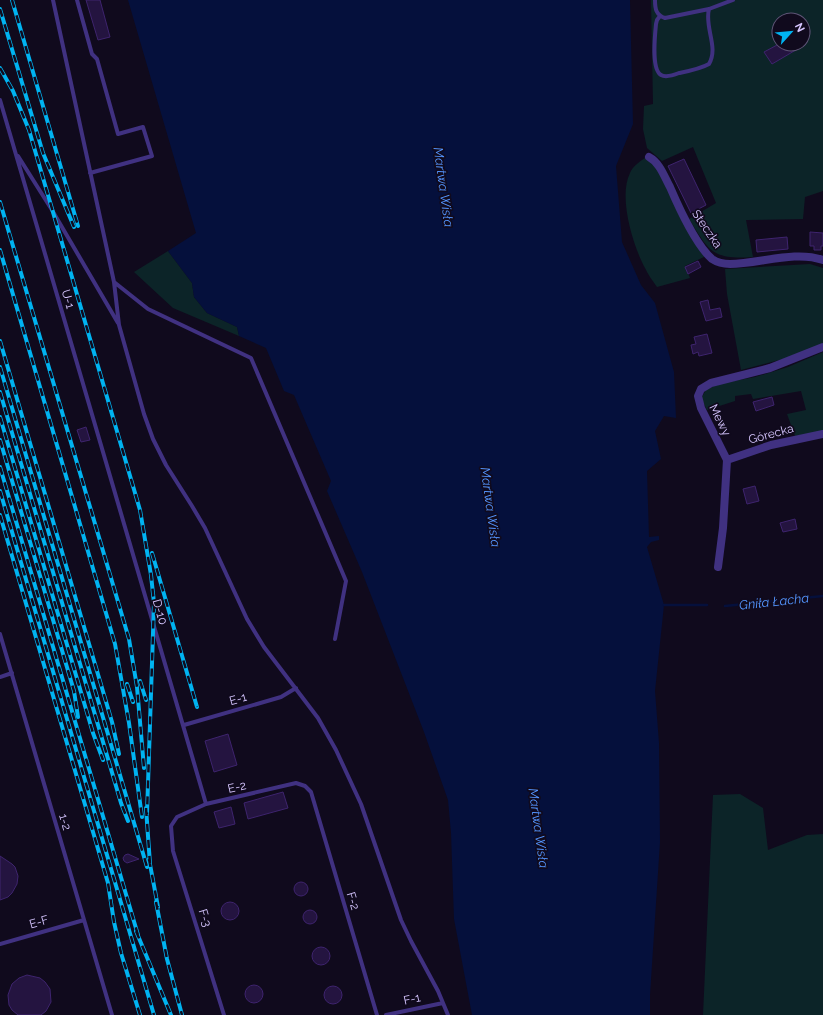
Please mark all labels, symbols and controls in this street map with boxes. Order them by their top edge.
north arrow [771,12,811,52]
text: N [792,21,807,34]
water label: Martwa Wisła [430,146,457,228]
street label: Steczka [689,207,725,251]
street label: U-1 [59,288,77,310]
street label: Mewy [706,402,734,439]
street label: Górecka [747,421,795,447]
water label: Martwa Wisła [477,466,504,548]
water label: Gniła Łacha [738,590,810,613]
street label: D-10 [150,598,170,626]
street label: E-1 [228,690,248,708]
street label: E-2 [226,778,248,796]
water label: Martwa Wisła [525,787,552,869]
street label: 1-2 [56,812,74,832]
street label: F-2 [344,890,362,912]
street label: F-3 [196,907,214,929]
street label: E-F [28,913,50,931]
street label: F-1 [402,990,422,1008]

